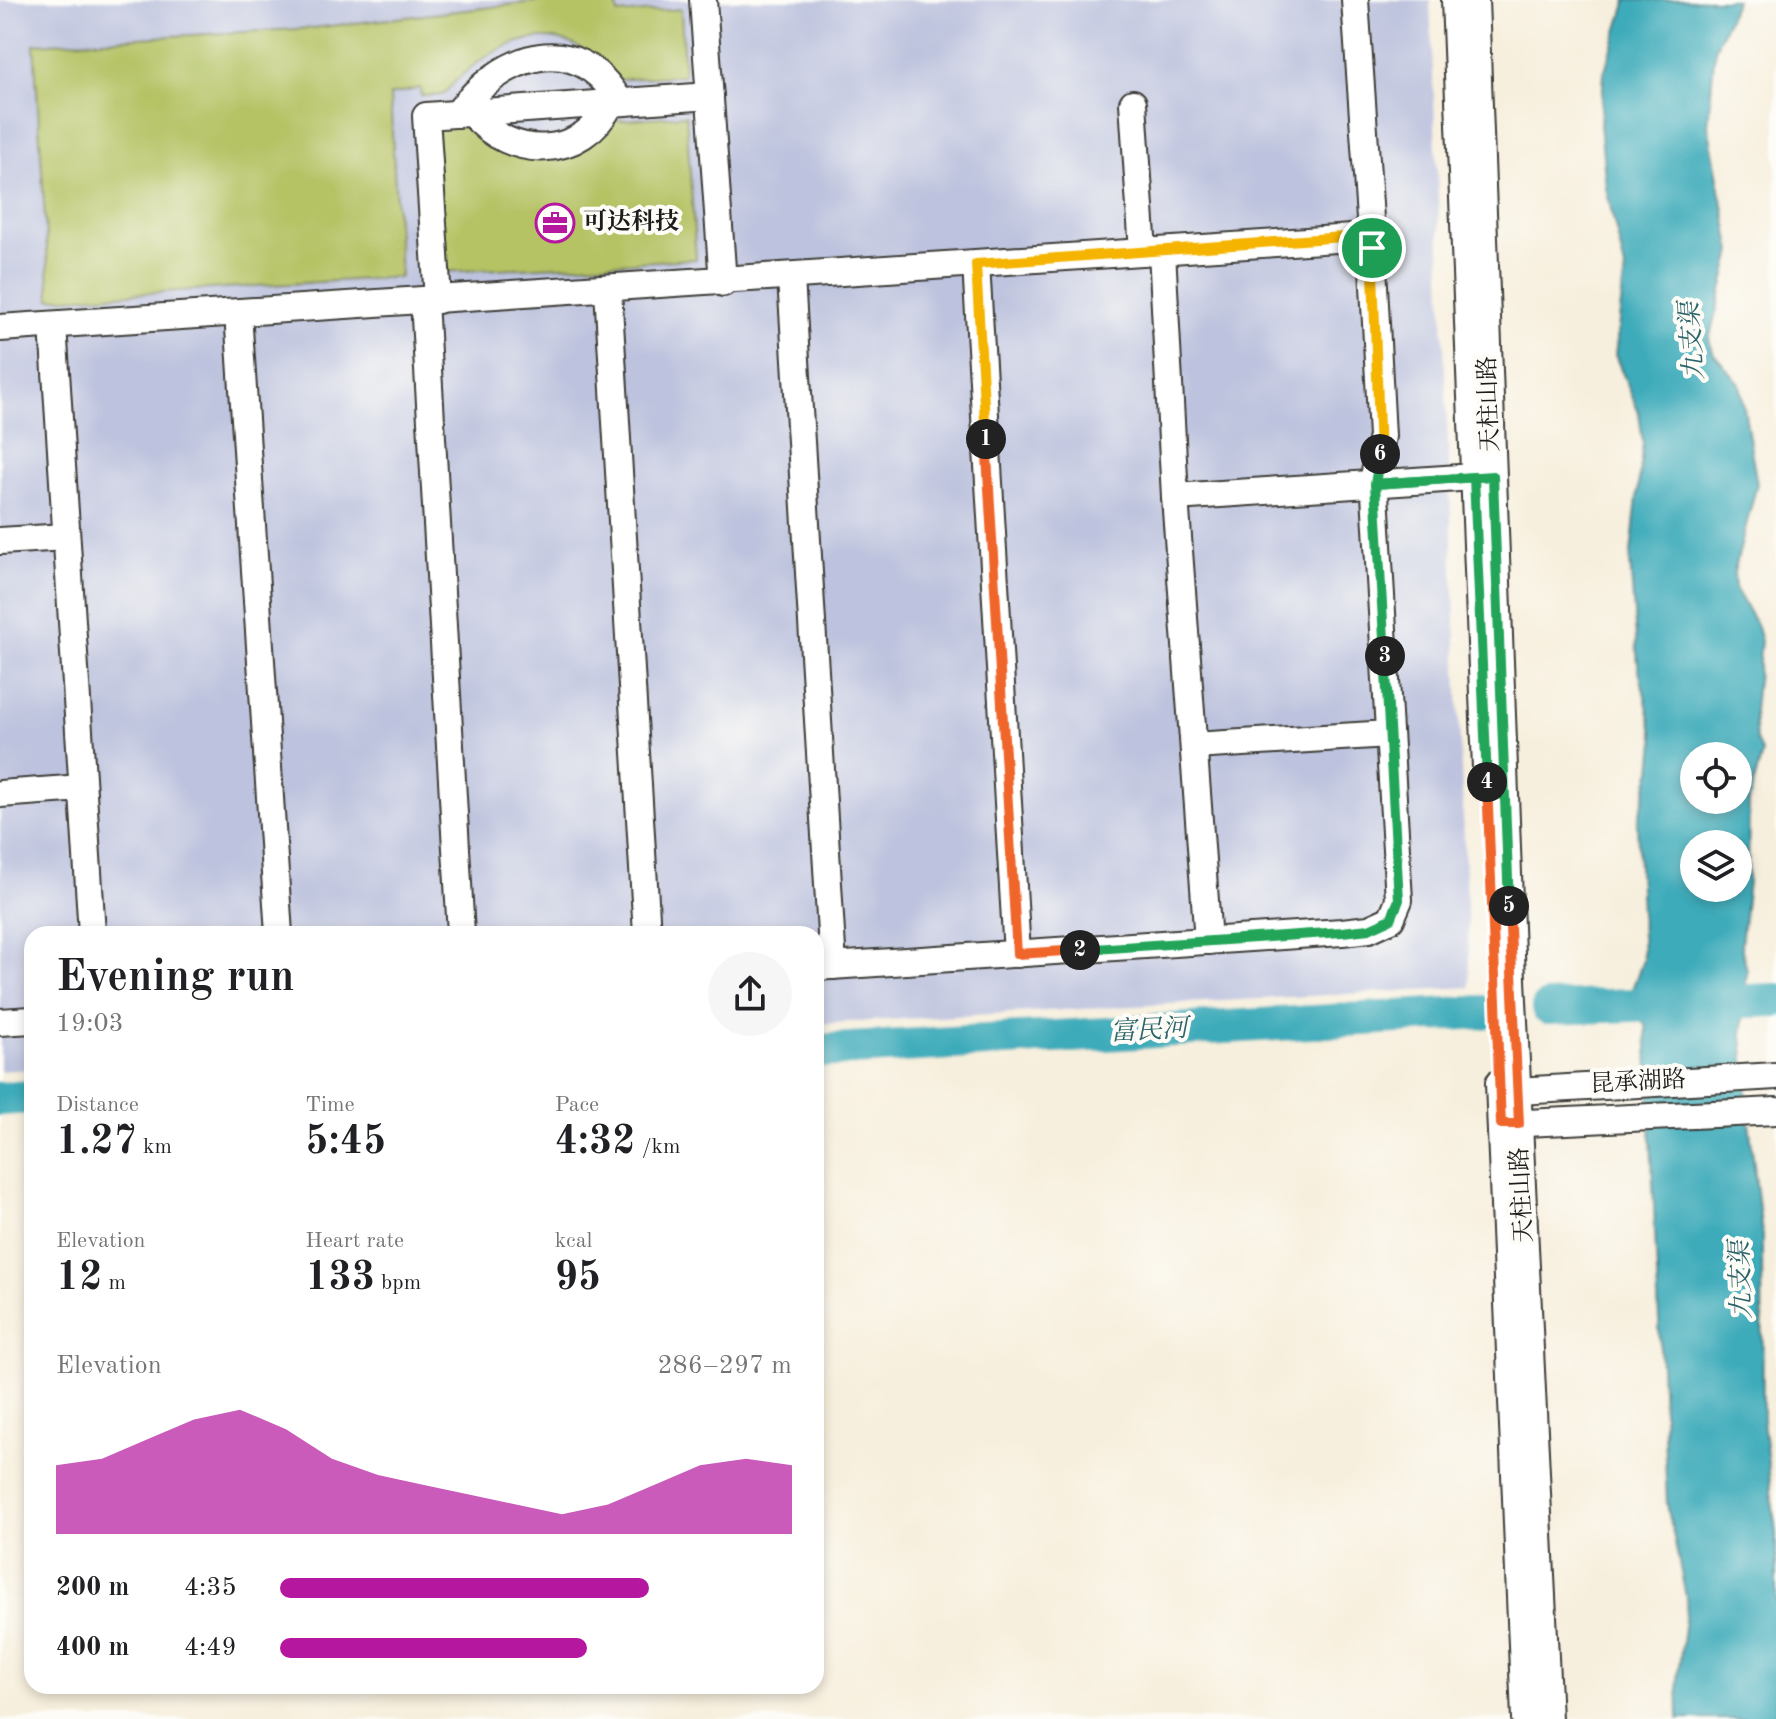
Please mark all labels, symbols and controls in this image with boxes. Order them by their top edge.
office icon: 可达科技 [534,202,576,244]
place label: 可达科技 [583,208,679,235]
pin [1338,214,1406,282]
icon: arrive [1350,226,1394,270]
water label: 九支渠 [1675,298,1709,381]
street label: 天柱山路 [1473,356,1504,452]
pin: 1 [966,419,1006,459]
text: 1 [980,428,992,450]
pin: 6 [1360,434,1400,474]
text: 6 [1374,443,1386,465]
pin: 3 [1365,636,1405,676]
text: 3 [1379,645,1391,667]
map controls [1680,742,1752,902]
button: locate [1680,742,1752,814]
pin: 4 [1467,762,1507,802]
text: 4 [1481,771,1493,793]
button: layers [1680,830,1752,902]
pin: 5 [1489,886,1529,926]
text: 5 [1503,895,1515,917]
pin: 2 [1060,930,1100,970]
text: 2 [1074,939,1086,961]
button: share [708,952,792,1036]
text: Evening run [56,956,294,1000]
text: 19:03 [56,1011,124,1037]
water label: 富民河 [1109,1013,1193,1046]
street label: 昆承湖路 [1589,1066,1687,1097]
text: Distance [56,1094,139,1116]
text: Time [305,1094,355,1116]
text: Pace [555,1094,599,1116]
text: 1.27 [56,1123,137,1163]
text: 5:45 [305,1123,386,1163]
text: 4:32 [555,1123,635,1163]
text: km [137,1136,172,1158]
text: /km [635,1136,680,1158]
street label: 天柱山路 [1506,1146,1537,1244]
text: Elevation [56,1230,146,1252]
text: Heart rate [305,1230,404,1252]
text: kcal [555,1230,593,1252]
water label: 九支渠 [1726,1238,1756,1320]
text: 12 [56,1259,102,1299]
text: 133 [305,1259,375,1299]
text: 95 [555,1259,601,1299]
text: m [102,1272,126,1294]
text: bpm [375,1272,421,1294]
text: Elevation [56,1353,162,1379]
text: 286–297 m [657,1353,792,1379]
text: 200 m [56,1575,129,1601]
text: 4:35 [184,1575,237,1601]
text: 400 m [56,1635,129,1661]
text: 4:49 [184,1635,237,1661]

